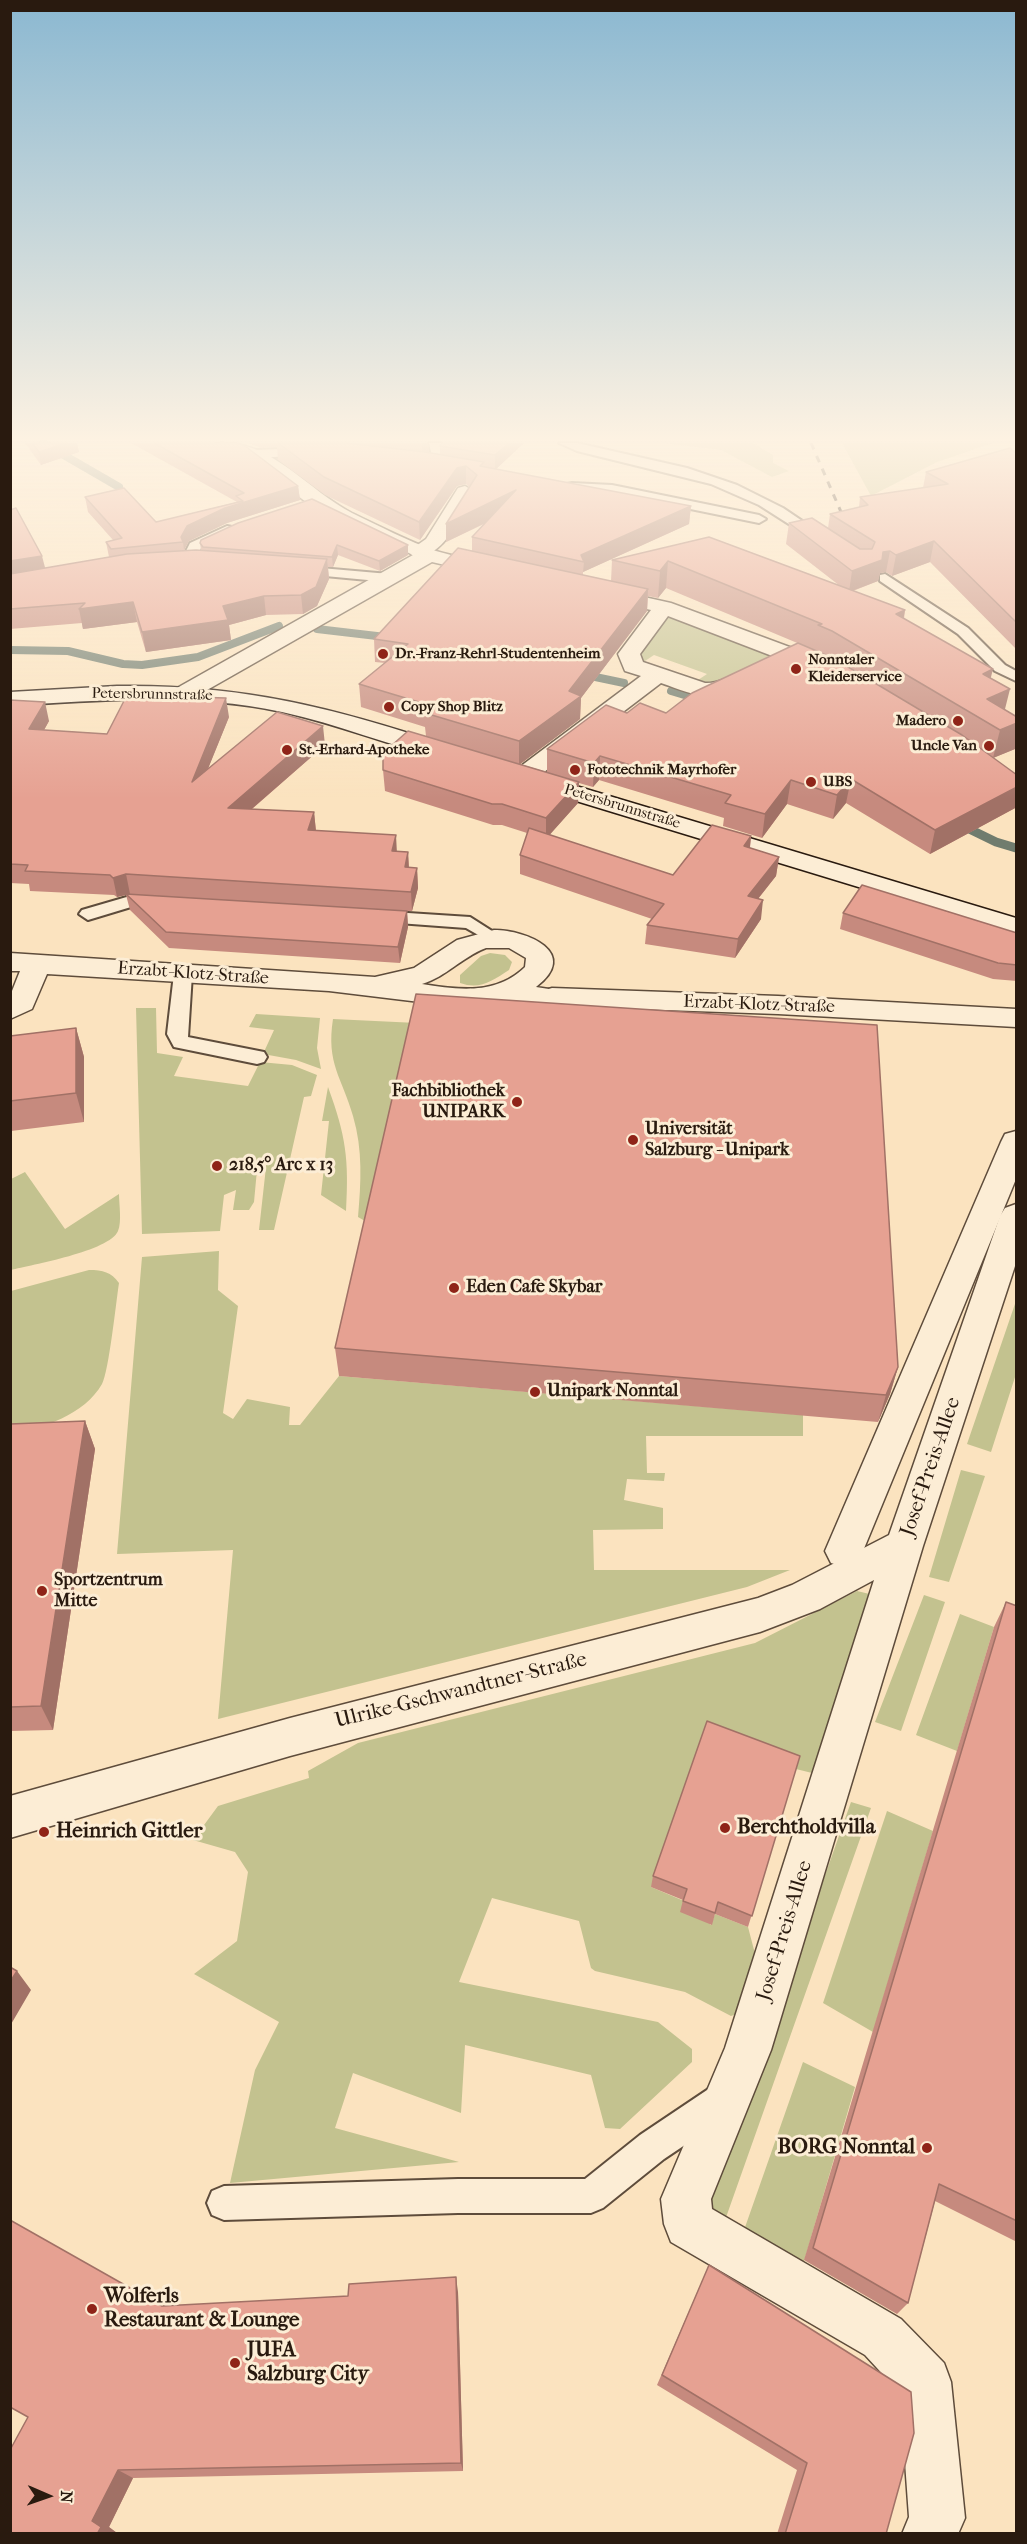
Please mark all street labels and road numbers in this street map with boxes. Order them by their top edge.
street label: Petersbrunnstraße [91,685,213,705]
street label: Petersbrunnstraße [562,781,682,833]
street label: Erzabt-Klotz-Straße [116,958,270,990]
street label: Erzabt-Klotz-Straße [683,992,835,1018]
street label: Josef-Preis-Allee [895,1394,967,1540]
street label: Ulrike-Gschwandtner-Straße [332,1647,590,1735]
street label: Josef-Preis-Allee [752,1858,818,2004]

